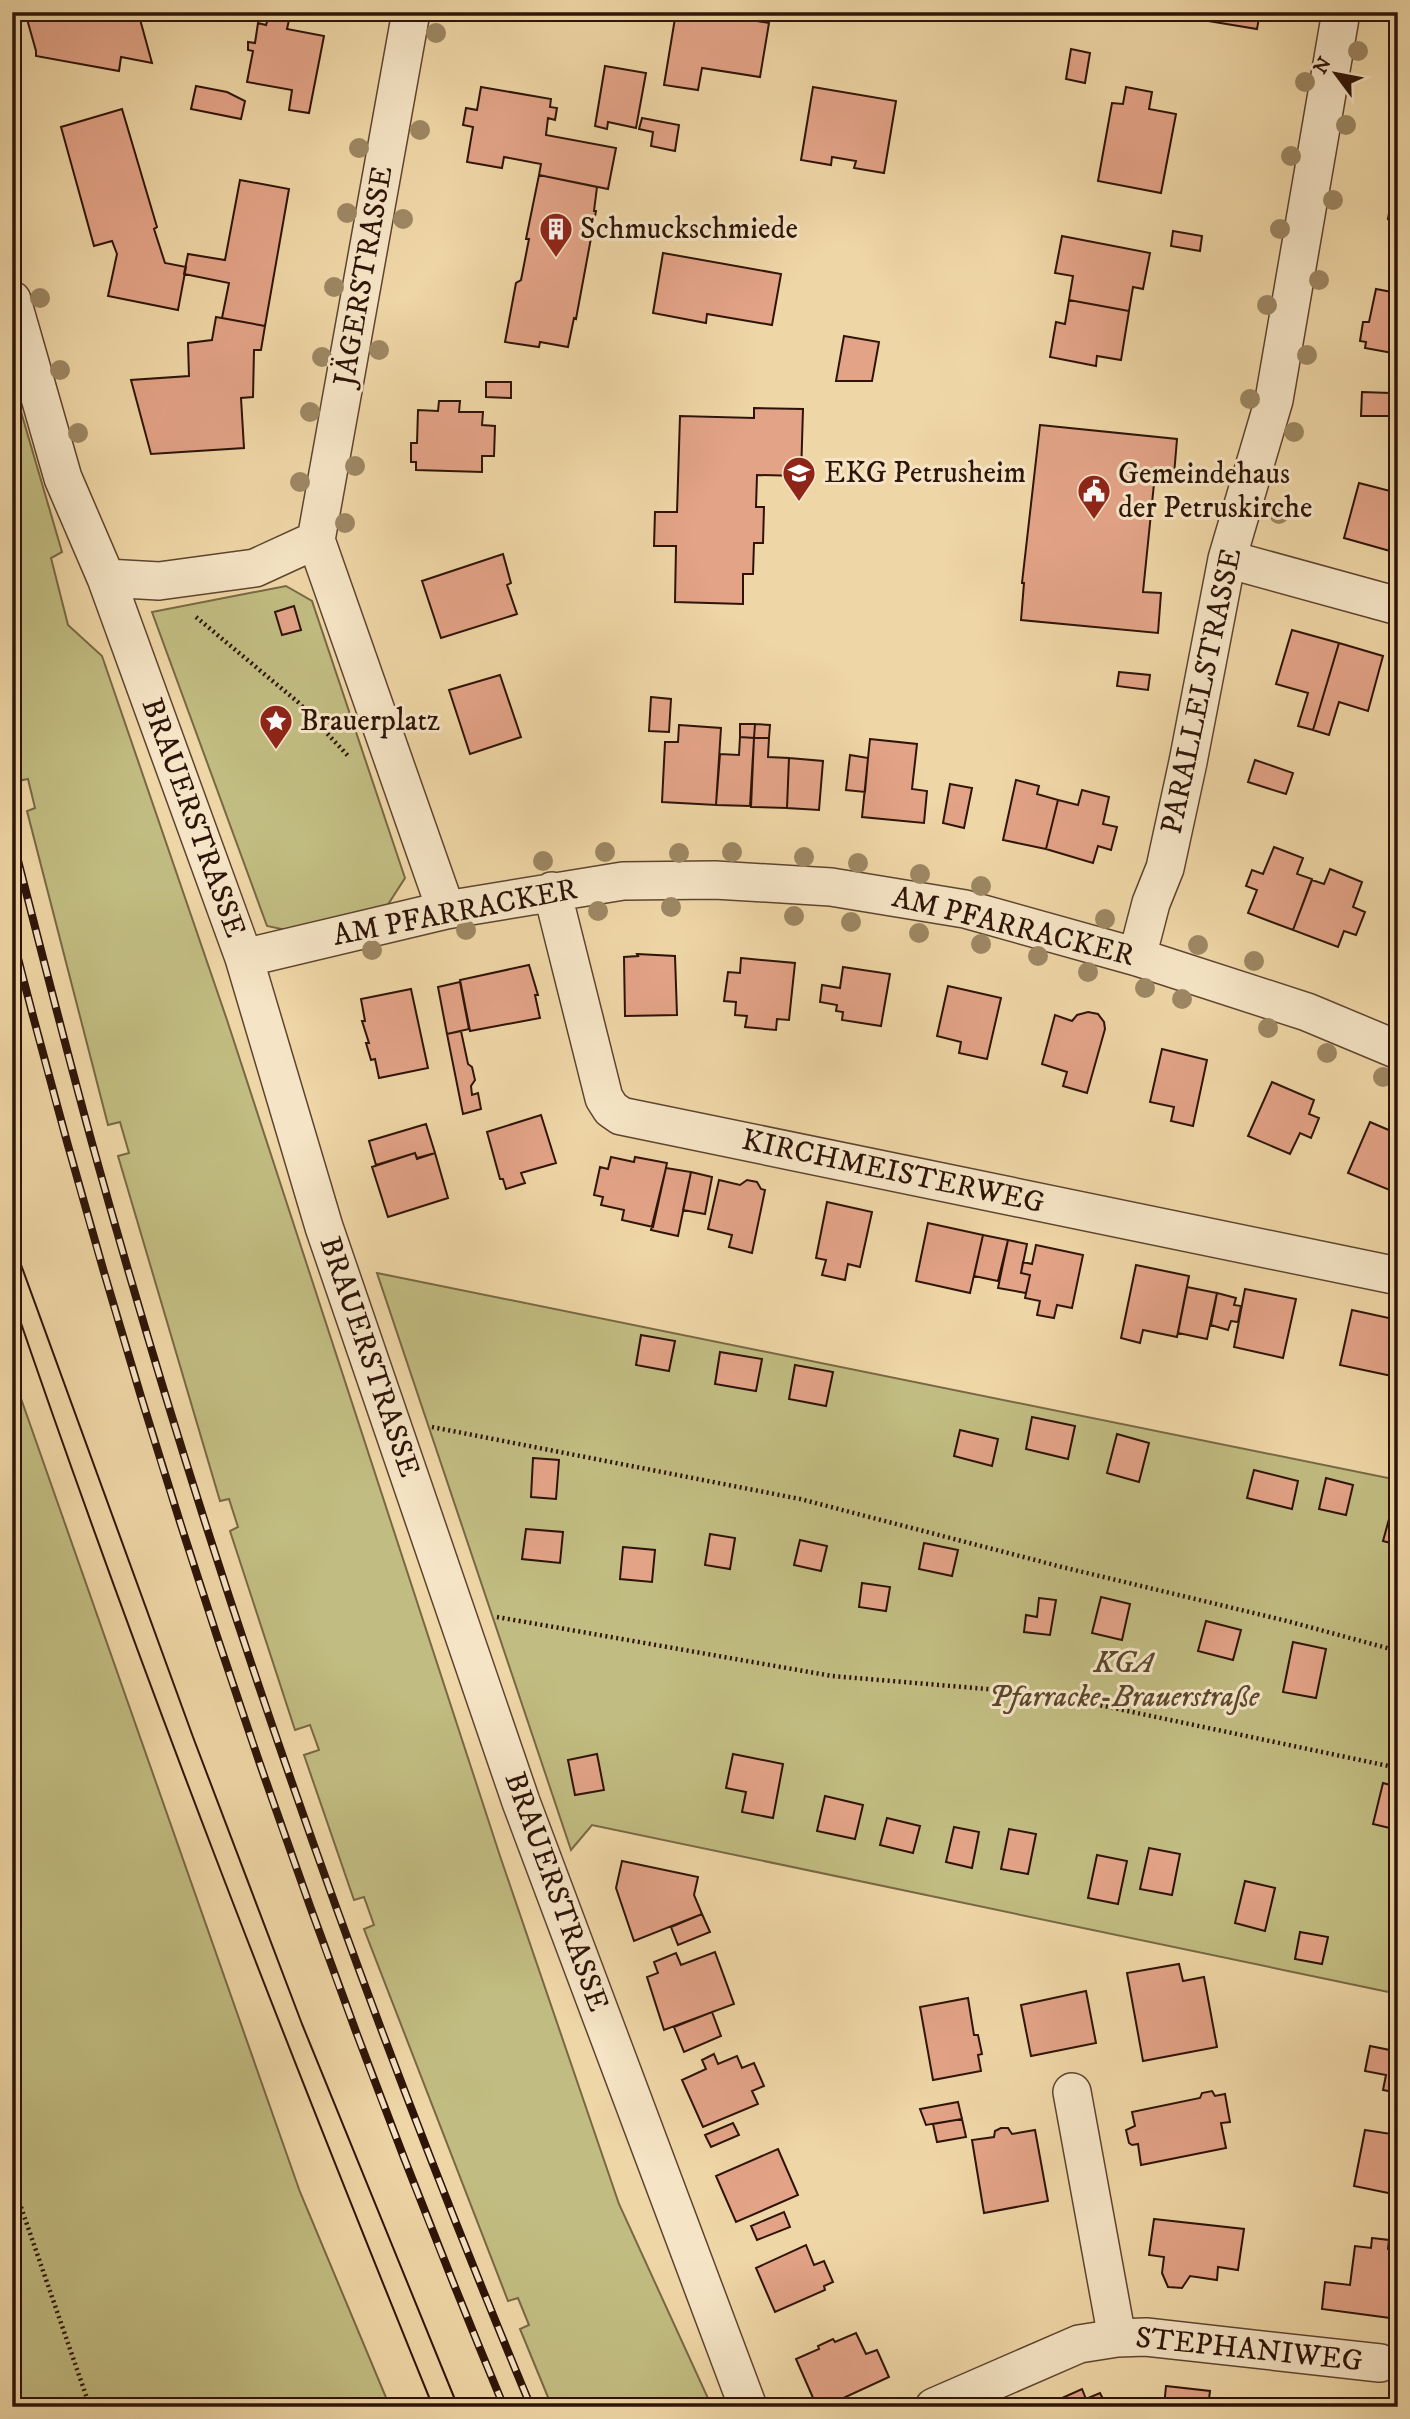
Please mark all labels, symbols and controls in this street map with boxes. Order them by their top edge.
north arrow [1302,38,1372,108]
text: N [1309,53,1337,78]
street label: JÄGERSTRASSE [325,163,402,392]
building icon: Schmuckschmiede [537,210,575,259]
place label: Schmuckschmiede [580,211,798,248]
school or university icon: EKG Petrusheim [780,454,818,503]
place label: EKG Petrusheim [824,455,1026,492]
place label: Gemeindehaus der Petruskirche [1118,456,1312,527]
public building icon: Gemeindehaus der Petruskirche [1075,472,1113,521]
street label: PARALLELSTRASSE [1154,545,1250,837]
street label: BRAUERSTRASSE [133,693,253,943]
place icon: Brauerplatz [257,702,295,751]
place label: Brauerplatz [300,703,440,740]
street label: AM PFARRACKER [330,871,580,955]
street label: AM PFARRACKER [888,879,1138,975]
street label: KIRCHMEISTERWEG [738,1122,1048,1222]
street label: BRAUERSTRASSE [311,1232,427,1482]
park label: KGA Pfarracke-Brauerstraße [989,1645,1260,1716]
street label: BRAUERSTRASSE [496,1767,616,2017]
street label: STEPHANIWEG [1134,2320,1364,2380]

